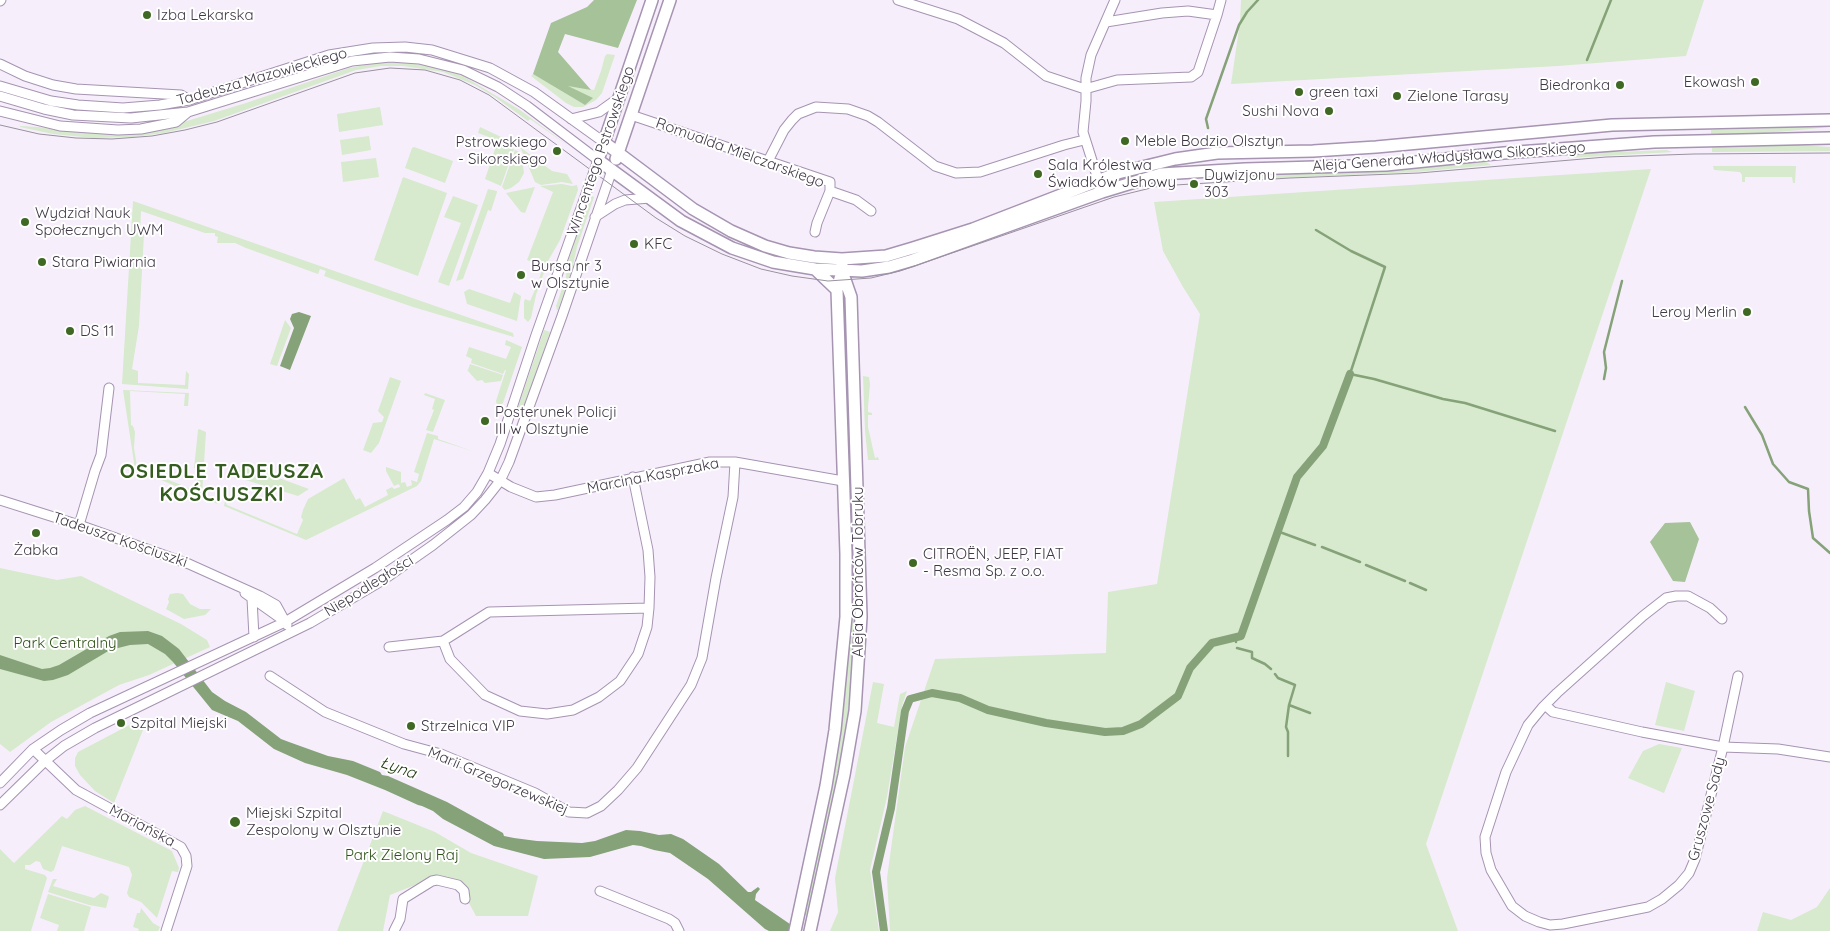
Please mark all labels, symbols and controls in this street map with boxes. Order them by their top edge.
place label: Izba Lekarska [157,6,254,24]
marker: Izba Lekarska [141,9,153,21]
street label: Tadeusza Mazowieckiego [175,44,349,110]
street label: Wincentego Pstrowskiego [563,64,639,238]
place label: Ekowash [1684,73,1745,91]
place label: Biedronka [1539,76,1610,94]
marker: Ekowash [1749,76,1761,88]
marker: Biedronka [1614,79,1626,91]
place label: green taxi [1309,83,1378,101]
marker: green taxi [1293,86,1305,98]
place label: Zielone Tarasy [1407,87,1509,105]
marker: Zielone Tarasy [1391,90,1403,102]
place label: Sushi Nova [1242,102,1319,120]
marker: Sushi Nova [1323,105,1335,117]
street label: Romualda Mielczarskiego [653,114,827,192]
place label: Meble Bodzio Olsztyn [1135,132,1284,150]
place label: Pstrowskiego - Sikorskiego [455,133,547,168]
marker: Meble Bodzio Olsztyn [1119,135,1131,147]
street label: Aleja Generała Władysława Sikorskiego [1312,138,1586,176]
marker: Pstrowskiego - Sikorskiego [551,145,563,157]
place label: Sala Królestwa Świadków Jehowy [1048,156,1176,191]
place label: Dywizjonu 303 [1204,166,1275,201]
marker: Sala Królestwa Świadków Jehowy [1032,168,1044,180]
marker: Dywizjonu 303 [1188,178,1200,190]
place label: Wydział Nauk Społecznych UWM [35,204,163,239]
marker: Wydział Nauk Społecznych UWM [19,216,31,228]
place label: KFC [644,235,672,253]
marker: KFC [628,238,640,250]
place label: Stara Piwiarnia [52,253,156,271]
marker: Stara Piwiarnia [36,256,48,268]
place label: Bursa nr 3 w Olsztynie [531,257,609,292]
marker: Bursa nr 3 w Olsztynie [515,269,527,281]
place label: Leroy Merlin [1651,303,1737,321]
marker: Leroy Merlin [1741,306,1753,318]
place label: DS 11 [80,322,114,340]
marker: DS 11 [64,325,76,337]
place label: Posterunek Policji III w Olsztynie [495,403,616,438]
marker: Posterunek Policji III w Olsztynie [479,415,491,427]
street label: Marcina Kasprzaka [585,454,721,498]
district label: OSIEDLE TADEUSZA KOŚCIUSZKI [118,460,326,507]
street label: Aleja Obrońców Tobruku [849,487,867,657]
street label: Tadeusza Kościuszki [50,509,190,571]
marker: Żabka [30,527,42,539]
place label: Żabka [14,541,58,559]
place label: CITROËN, JEEP, FIAT - Resma Sp. z o.o. [923,545,1064,580]
street label: Niepodległości [321,551,417,621]
marker: CITROËN, JEEP, FIAT - Resma Sp. z o.o. [907,557,919,569]
park label: Park Centralny [13,634,117,652]
place label: Szpital Miejski [131,714,227,732]
marker: Szpital Miejski [115,717,127,729]
place label: Strzelnica VIP [421,717,515,735]
marker: Strzelnica VIP [405,720,417,732]
street label: Marii Grzegorzewskiej [425,743,571,819]
water label: Łyna [377,753,419,783]
street label: Gruszowe Sady [1684,755,1730,863]
street label: Mariańska [106,801,178,851]
place label: Miejski Szpital Zespolony w Olsztynie [246,804,401,839]
marker: Miejski Szpital Zespolony w Olsztynie [228,815,242,829]
park label: Park Zielony Raj [345,846,459,864]

